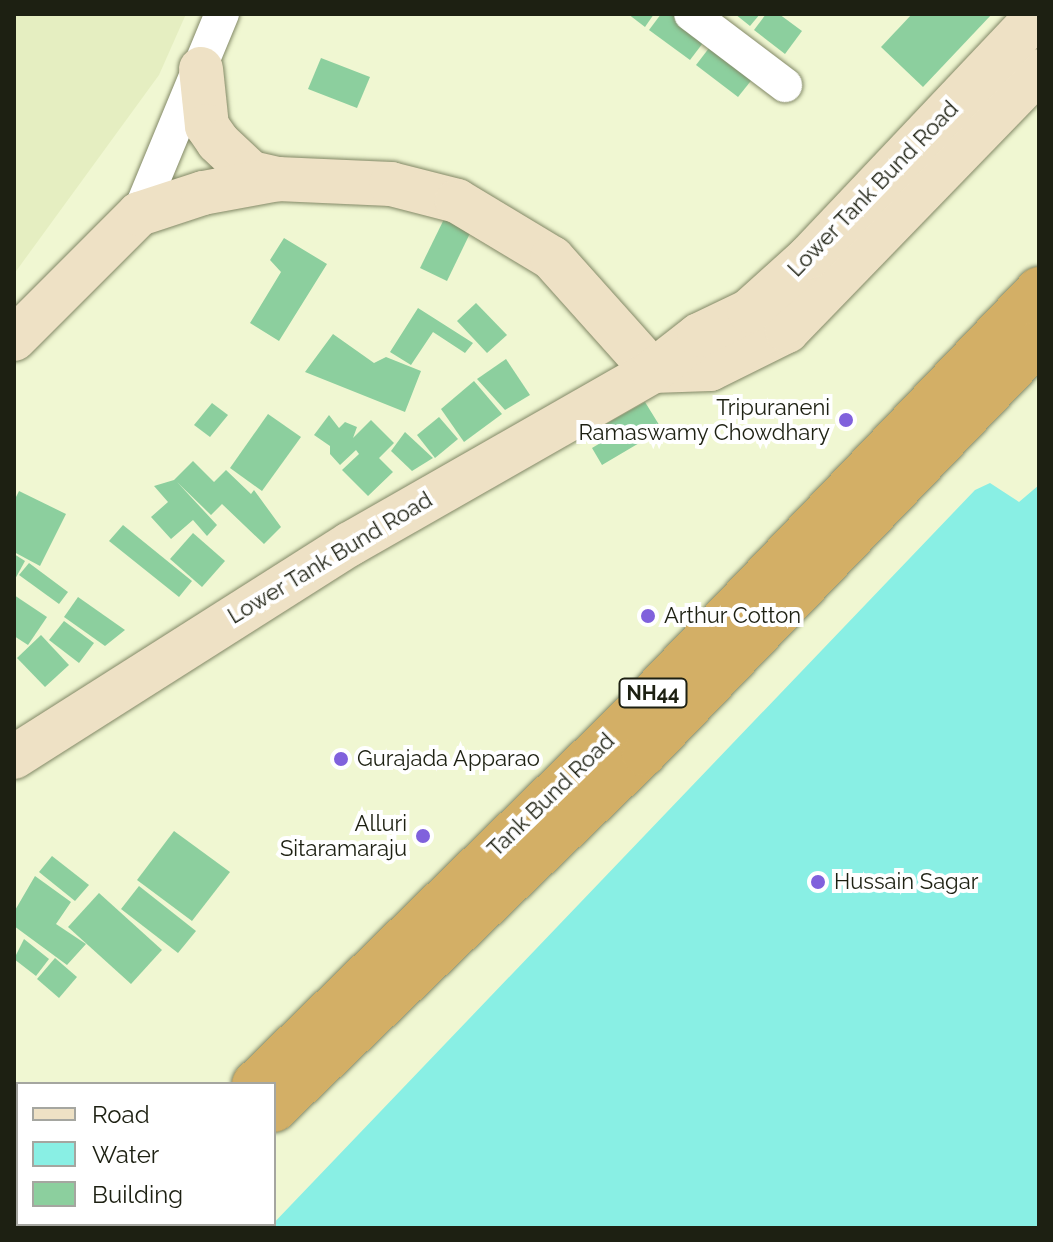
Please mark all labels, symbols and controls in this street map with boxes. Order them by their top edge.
street label: Lower Tank Bund Road [782,95,964,283]
place label: Tripuraneni Ramaswamy Chowdhary [578,394,830,446]
marker: Tripuraneni Ramaswamy Chowdhary [837,411,855,429]
street label: Lower Tank Bund Road [223,486,437,630]
place label: Arthur Cotton [664,603,802,629]
marker: Arthur Cotton [639,607,657,625]
road number: NH44 [617,677,689,709]
street label: Tank Bund Road [482,728,620,862]
place label: Gurajada Apparao [357,746,540,772]
marker: Gurajada Apparao [332,750,350,768]
place label: Alluri Sitaramaraju [280,810,407,862]
marker: Alluri Sitaramaraju [414,827,432,845]
place label: Hussain Sagar [834,869,978,895]
marker: Hussain Sagar [809,873,827,891]
legend [16,1082,276,1226]
text: Road [92,1100,150,1129]
text: Water [92,1140,159,1169]
text: Building [92,1180,183,1209]

